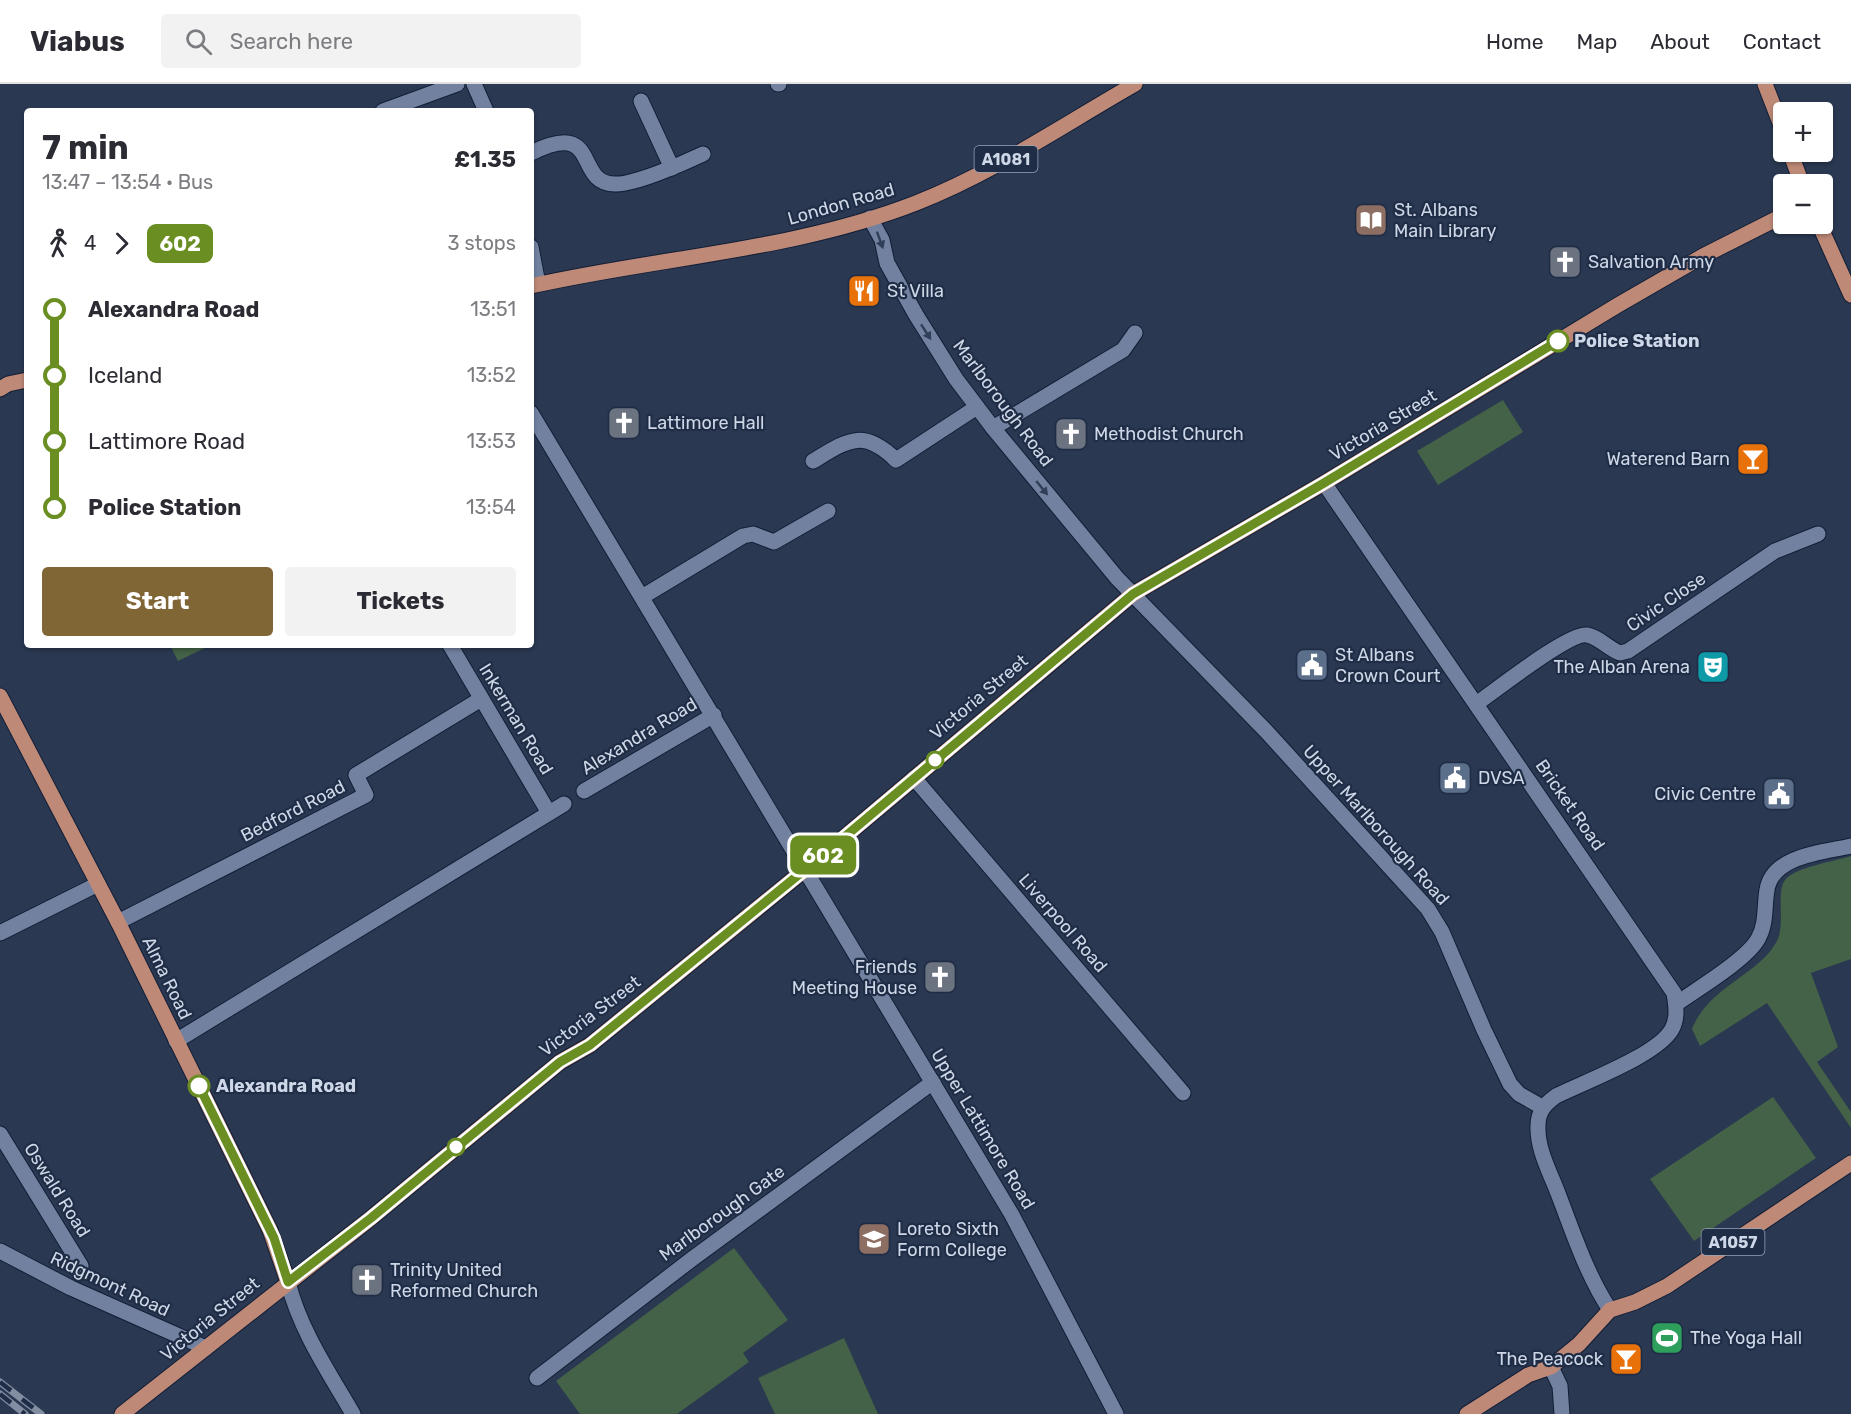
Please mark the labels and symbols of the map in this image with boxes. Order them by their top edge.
road number: A1081 [974,146,1038,172]
street label: London Road [785,178,897,230]
place label: St. Albans Main Library [1394,199,1497,242]
library icon: St. Albans Main Library [1353,202,1389,238]
one-way arrow [876,231,886,249]
church icon: Salvation Army [1547,244,1583,280]
place label: Salvation Army [1588,251,1714,273]
restaurant icon: St Villa [846,273,882,309]
place label: St Villa [887,280,944,302]
one-way arrow [921,323,932,340]
marker: Police Station [1547,330,1569,352]
place label: Police Station [1574,330,1700,352]
street label: Marlborough Road [948,335,1058,471]
street label: Victoria Street [1325,384,1441,466]
church icon: Lattimore Hall [606,405,642,441]
place label: Lattimore Hall [647,412,764,434]
church icon: Methodist Church [1053,416,1089,452]
place label: Methodist Church [1094,423,1244,445]
bar icon: Waterend Barn [1735,441,1771,477]
place label: Waterend Barn [1607,448,1730,470]
one-way arrow [1035,480,1048,495]
street label: Civic Close [1622,567,1710,637]
place label: St Albans Crown Court [1335,644,1441,687]
public building icon: St Albans Crown Court [1294,647,1330,683]
theatre icon: The Alban Arena [1695,649,1731,685]
street label: Victoria Street [926,650,1032,744]
place label: The Alban Arena [1553,656,1690,678]
street label: Inkerman Road [474,660,558,778]
street label: Alexandra Road [577,693,701,779]
street label: Upper Marlborough Road [1298,740,1454,910]
unlabelled marker [926,751,944,769]
street label: Bricket Road [1531,755,1609,855]
public building icon: DVSA [1437,760,1473,796]
place label: DVSA [1478,767,1525,789]
street label: Bedford Road [237,775,349,847]
public building icon: Civic Centre [1761,776,1797,812]
place label: Civic Centre [1654,783,1756,805]
line badge: 602 [788,836,858,874]
street label: Liverpool Road [1014,869,1112,977]
street label: Alma Road [138,933,196,1023]
place label: Friends Meeting House [792,956,917,999]
church icon: Friends Meeting House [922,959,958,995]
street label: Victoria Street [535,971,645,1061]
street label: Upper Lattimore Road [926,1045,1040,1213]
marker: Alexandra Road [188,1075,210,1097]
place label: Alexandra Road [216,1075,356,1097]
unlabelled marker [447,1138,465,1156]
street label: Oswald Road [19,1139,95,1241]
street label: Marlborough Gate [655,1160,789,1266]
place label: Loreto Sixth Form College [897,1218,1007,1261]
school or university icon: Loreto Sixth Form College [856,1221,892,1257]
road number: A1057 [1702,1229,1764,1255]
street label: Ridgmont Road [47,1247,173,1321]
place label: Trinity United Reformed Church [390,1259,538,1302]
church icon: Trinity United Reformed Church [349,1262,385,1298]
street label: Victoria Street [156,1272,264,1366]
sports icon: The Yoga Hall [1649,1320,1685,1356]
place label: The Yoga Hall [1690,1327,1802,1349]
bar icon: The Peacock [1608,1341,1644,1377]
place label: The Peacock [1497,1348,1604,1370]

